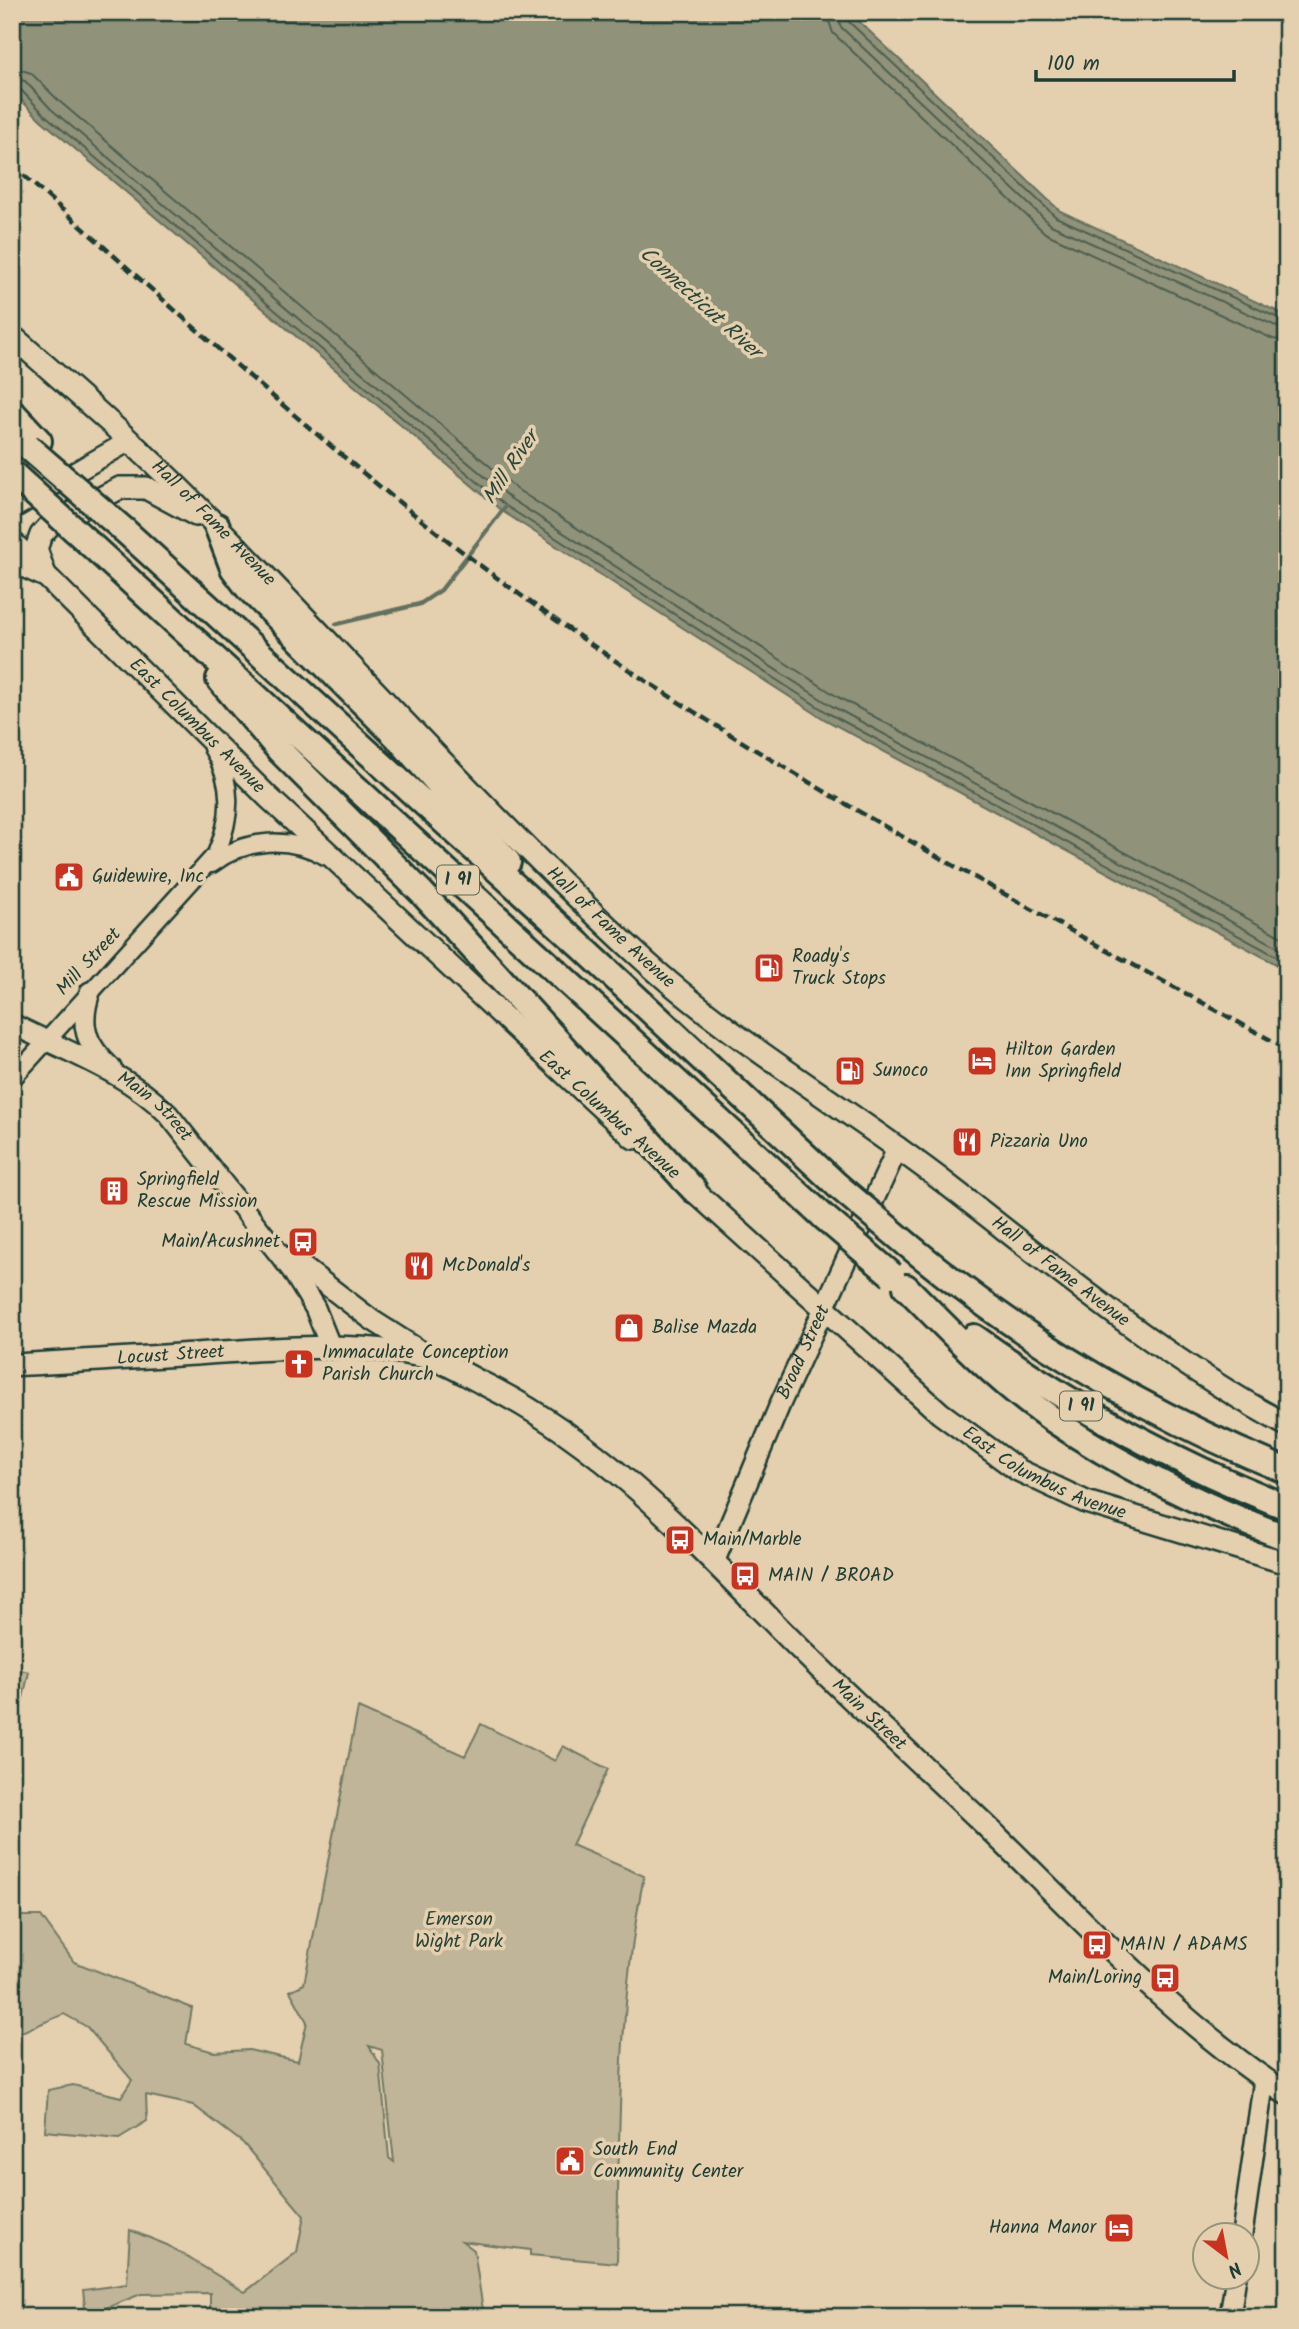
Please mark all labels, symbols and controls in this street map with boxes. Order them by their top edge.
scale bar [1036,38,1234,82]
text: 100 m [1047,48,1100,81]
water label: Connecticut River [631,239,772,370]
water label: Mill River [474,421,550,512]
street label: Hall of Fame Avenue [144,453,283,594]
street label: East Columbus Avenue [122,651,273,802]
street label: Hall of Fame Avenue [539,859,682,997]
public building icon: Guidewire, Inc [52,860,86,894]
place label: Guidewire, Inc [92,862,204,892]
road number: I 91 [437,866,479,894]
street label: Mill Street [49,920,129,1003]
place label: Roady's Truck Stops [792,942,886,994]
fuel station icon: Roady's Truck Stops [752,951,786,985]
place label: Hilton Garden Inn Springfield [1005,1035,1121,1087]
street label: East Columbus Avenue [531,1043,687,1188]
hotel icon: Hilton Garden Inn Springfield [965,1044,999,1078]
fuel station icon: Sunoco [833,1054,867,1088]
place label: Sunoco [873,1056,928,1086]
street label: Main Street [111,1064,200,1149]
restaurant icon: Pizzaria Uno [950,1125,984,1159]
place label: Pizzaria Uno [990,1127,1088,1157]
place label: Springfield Rescue Mission [137,1165,257,1217]
building icon: Springfield Rescue Mission [97,1174,131,1208]
street label: Hall of Fame Avenue [984,1209,1136,1335]
bus stop icon: Main/Acushnet [286,1225,320,1259]
place label: Main/Acushnet [161,1227,281,1257]
restaurant icon: McDonald's [402,1249,436,1283]
place label: McDonald's [442,1251,530,1281]
street label: Broad Street [769,1299,839,1405]
shop icon: Balise Mazda [612,1311,646,1345]
place label: Balise Mazda [652,1313,757,1343]
street label: Locust Street [116,1337,226,1374]
place label: Immaculate Conception Parish Church [322,1338,509,1390]
church icon: Immaculate Conception Parish Church [282,1347,316,1381]
road number: I 91 [1060,1392,1102,1420]
street label: East Columbus Avenue [955,1419,1130,1528]
bus stop icon: Main/Marble [663,1523,697,1557]
place label: Main/Marble [703,1525,802,1555]
bus stop icon: MAIN / BROAD [728,1559,762,1593]
place label: MAIN / BROAD [768,1561,894,1591]
street label: Main Street [824,1672,914,1759]
park label: Emerson Wight Park [415,1905,503,1957]
bus stop icon: MAIN / ADAMS [1080,1928,1114,1962]
place label: MAIN / ADAMS [1120,1930,1248,1960]
bus stop icon: Main/Loring [1148,1961,1182,1995]
place label: Main/Loring [1048,1963,1142,1993]
place label: South End Community Center [593,2135,745,2187]
public building icon: South End Community Center [553,2144,587,2178]
hotel icon: Hanna Manor [1102,2211,1136,2245]
place label: Hanna Manor [989,2213,1098,2243]
north arrow [1190,2220,1260,2290]
text: N [1221,2253,1247,2285]

